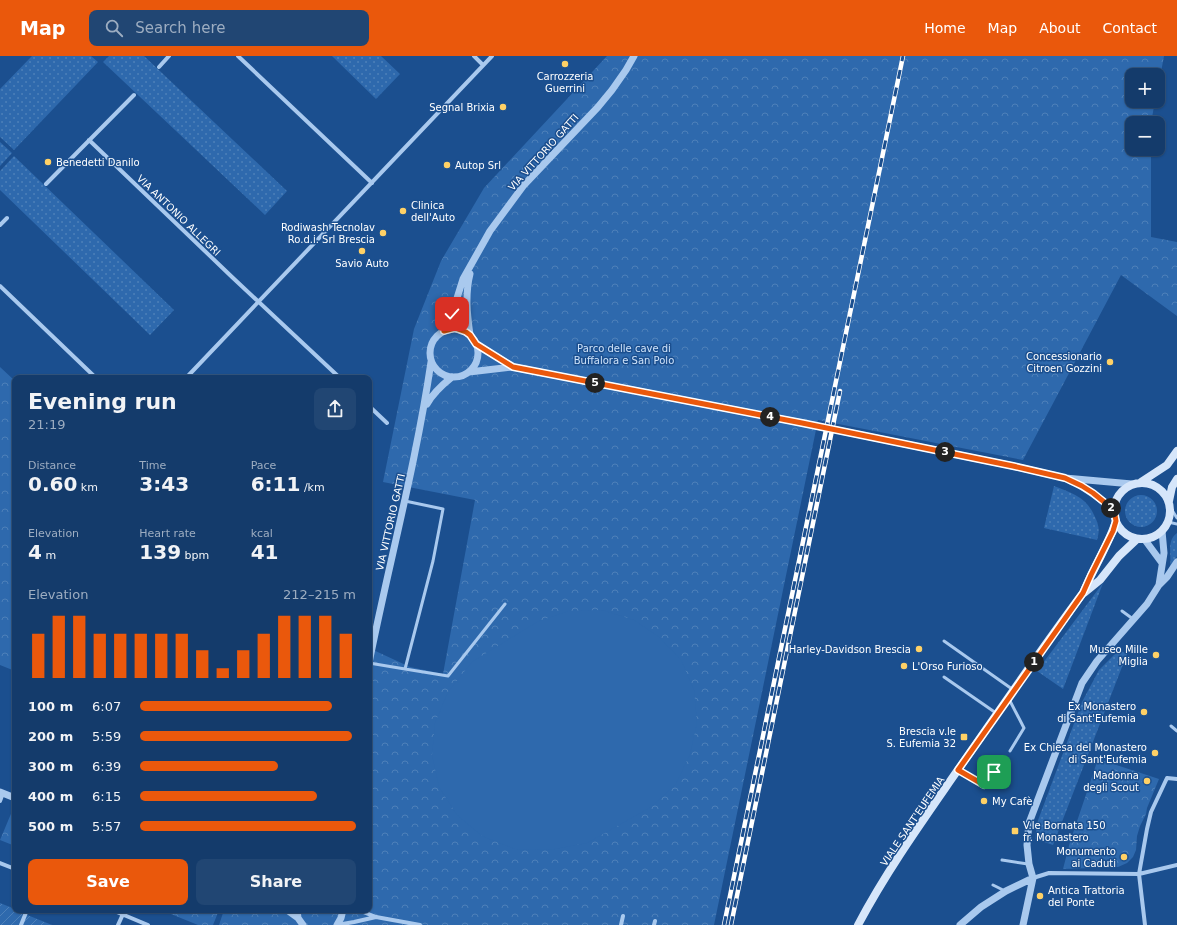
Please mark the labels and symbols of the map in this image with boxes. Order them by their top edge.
marker: Carrozzeria Guerrini [560,59,570,69]
place label: Carrozzeria Guerrini [537,71,593,94]
place label: Segnal Brixia [429,102,495,113]
marker: Segnal Brixia [498,102,508,112]
street label: VIA VITTORIO GATTI [506,112,581,193]
marker: Benedetti Danilo [43,157,53,167]
place label: Benedetti Danilo [56,157,140,168]
marker: Autop Srl [442,160,452,170]
place label: Autop Srl [455,160,501,171]
street label: VIA ANTONIO ALLEGRI [135,173,223,258]
place label: Clinica dell'Auto [411,200,455,223]
marker: Clinica dell'Auto [398,206,408,216]
place label: Rodiwash Tecnolav Ro.d.i. Srl Brescia [281,222,375,245]
marker: Rodiwash Tecnolav Ro.d.i. Srl Brescia [378,228,388,238]
marker: Savio Auto [357,246,367,256]
place label: Savio Auto [335,258,389,269]
pin [435,297,469,331]
park label: Parco delle cave di Buffalora e San Polo [574,343,674,366]
place label: Concessionario Citroen Gozzini [1026,351,1102,374]
marker: Concessionario Citroen Gozzini [1105,357,1115,367]
pin: 5 [585,373,605,393]
pin: 4 [760,407,780,427]
pin: 3 [935,442,955,462]
street label: VIA VITTORIO GATTI [374,473,407,572]
pin: 2 [1101,498,1121,518]
place label: Harley-Davidson Brescia [789,644,911,655]
marker: Harley-Davidson Brescia [914,644,924,654]
place label: Museo Mille Miglia [1089,644,1148,667]
marker: Museo Mille Miglia [1151,650,1161,660]
pin: 1 [1024,652,1044,672]
marker: L'Orso Furioso [899,661,909,671]
place label: L'Orso Furioso [912,661,983,672]
place label: Ex Monastero di Sant'Eufemia [1057,701,1136,724]
marker: Ex Monastero di Sant'Eufemia [1139,707,1149,717]
place label: Brescia v.le S. Eufemia 32 [886,726,956,749]
marker: Brescia v.le S. Eufemia 32 [959,732,969,742]
place label: Ex Chiesa del Monastero di Sant'Eufemia [1024,742,1147,765]
marker: Ex Chiesa del Monastero di Sant'Eufemia [1150,748,1160,758]
pin [977,755,1011,789]
place label: Madonna degli Scout [1083,770,1139,793]
street label: VIALE SANT'EUFEMIA [878,774,947,868]
marker: Madonna degli Scout [1142,776,1152,786]
marker: My Cafè [979,796,989,806]
place label: My Cafè [992,796,1033,807]
place label: V.le Bornata 150 fr. Monastero [1023,820,1106,843]
marker: V.le Bornata 150 fr. Monastero [1010,826,1020,836]
place label: Monumento ai Caduti [1056,846,1116,869]
marker: Monumento ai Caduti [1119,852,1129,862]
place label: Antica Trattoria del Ponte [1048,885,1125,908]
marker: Antica Trattoria del Ponte [1035,891,1045,901]

